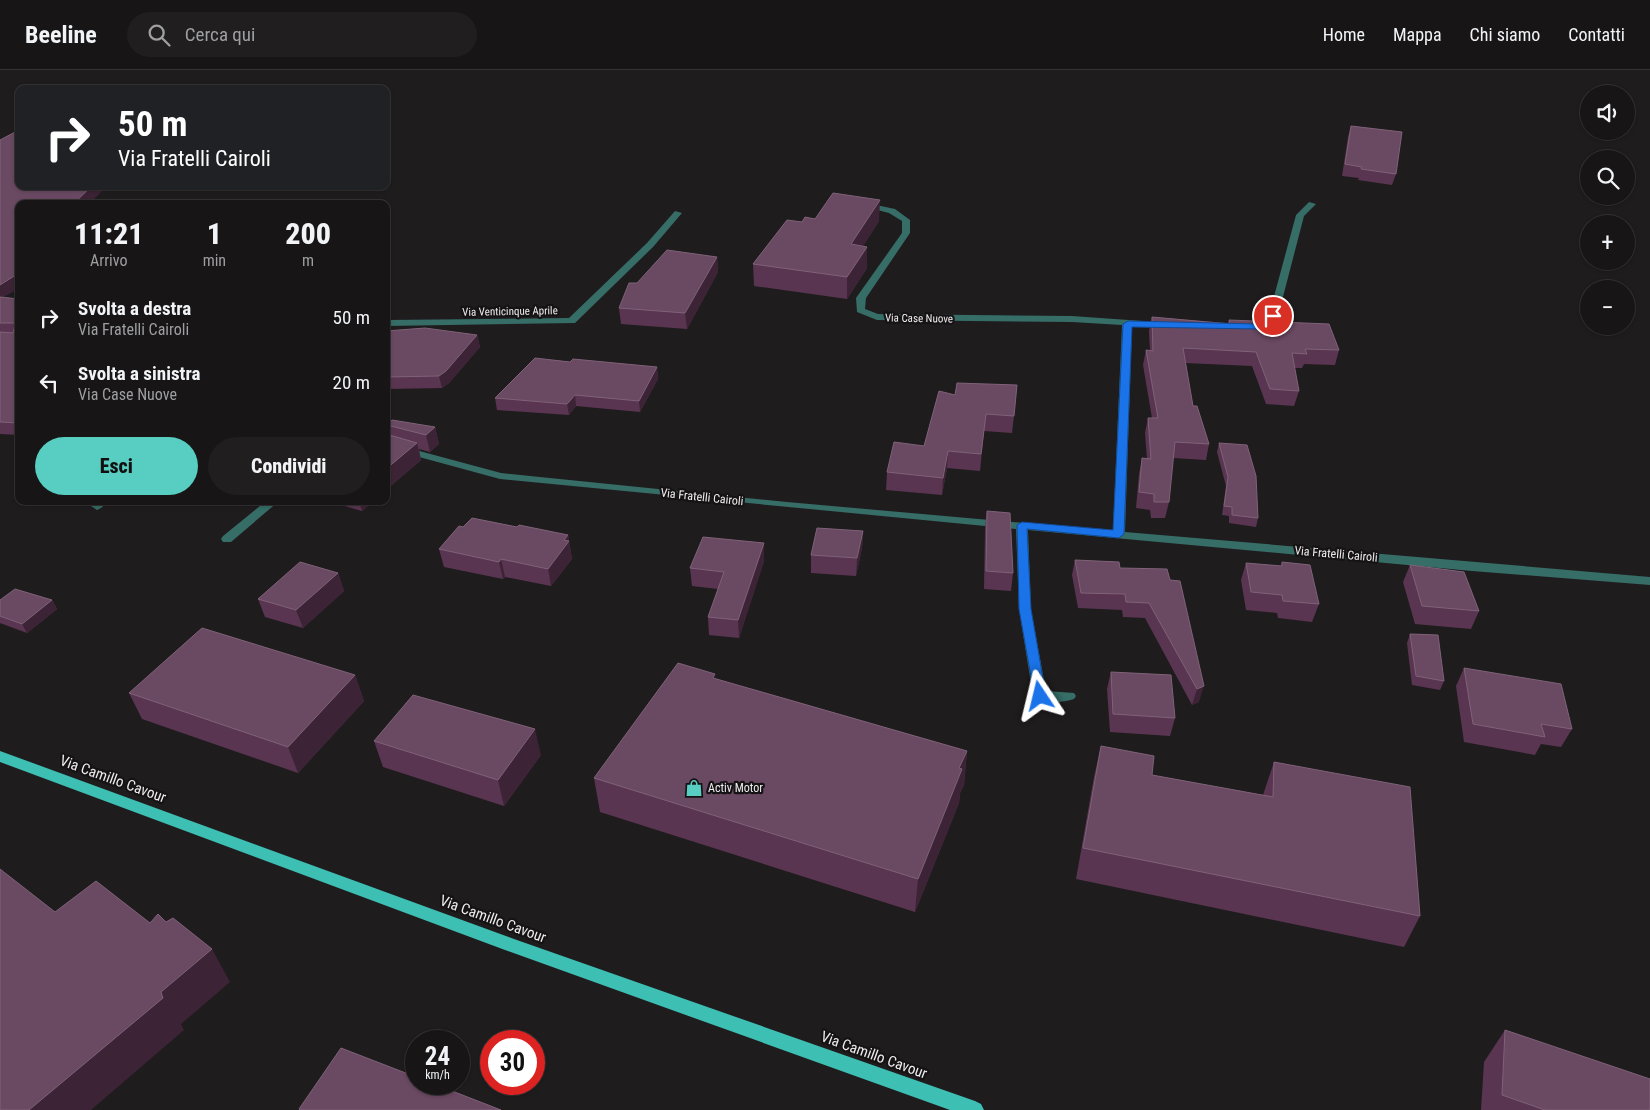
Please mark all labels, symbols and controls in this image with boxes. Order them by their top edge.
search box [127,12,477,57]
text: Beeline [25,21,97,49]
icon: search [145,21,173,49]
text: Cerca qui [185,23,255,46]
text: Home [1323,24,1365,45]
text: Mappa [1393,24,1442,45]
text: Chi siamo [1470,24,1540,45]
text: Contatti [1568,24,1625,45]
map controls [1580,85,1635,335]
button: sound [1580,85,1635,140]
text: 50 m [118,104,187,145]
icon: right [35,105,100,170]
text: Via Fratelli Cairoli [118,146,271,171]
button: search [1580,150,1635,205]
button: + [1580,215,1635,270]
text: 11:21 [74,216,144,251]
text: 1 [207,216,222,251]
text: 200 [285,216,331,251]
text: Arrivo [90,251,128,270]
text: min [203,251,226,270]
text: m [302,251,314,270]
button: − [1580,280,1635,335]
pin [1252,295,1294,337]
text: Svolta a destra [78,297,191,320]
icon: arrive [1259,302,1287,330]
icon: right [35,304,63,332]
street label: Via Venticinque Aprile [462,304,558,319]
text: 50 m [333,306,370,329]
street label: Via Case Nuove [885,311,953,326]
text: Via Fratelli Cairoli [78,320,189,339]
text: Svolta a sinistra [78,362,200,385]
icon: left [35,369,63,397]
text: 20 m [333,371,370,394]
text: Via Case Nuove [78,385,177,404]
button: Esci [35,437,198,495]
button: Condividi [208,437,370,495]
street label: Via Fratelli Cairoli [660,486,744,508]
street label: Via Fratelli Cairoli [1294,543,1378,565]
position arrow [1013,669,1065,721]
street label: Via Camillo Cavour [57,751,169,807]
shop icon: Activ Motor [684,778,704,798]
place label: Activ Motor [708,781,763,795]
street label: Via Camillo Cavour [437,891,549,947]
street label: Via Camillo Cavour [818,1027,930,1083]
speed limit sign: 30 [480,1030,545,1095]
text: 24 [425,1042,450,1071]
text: km/h [425,1068,450,1082]

